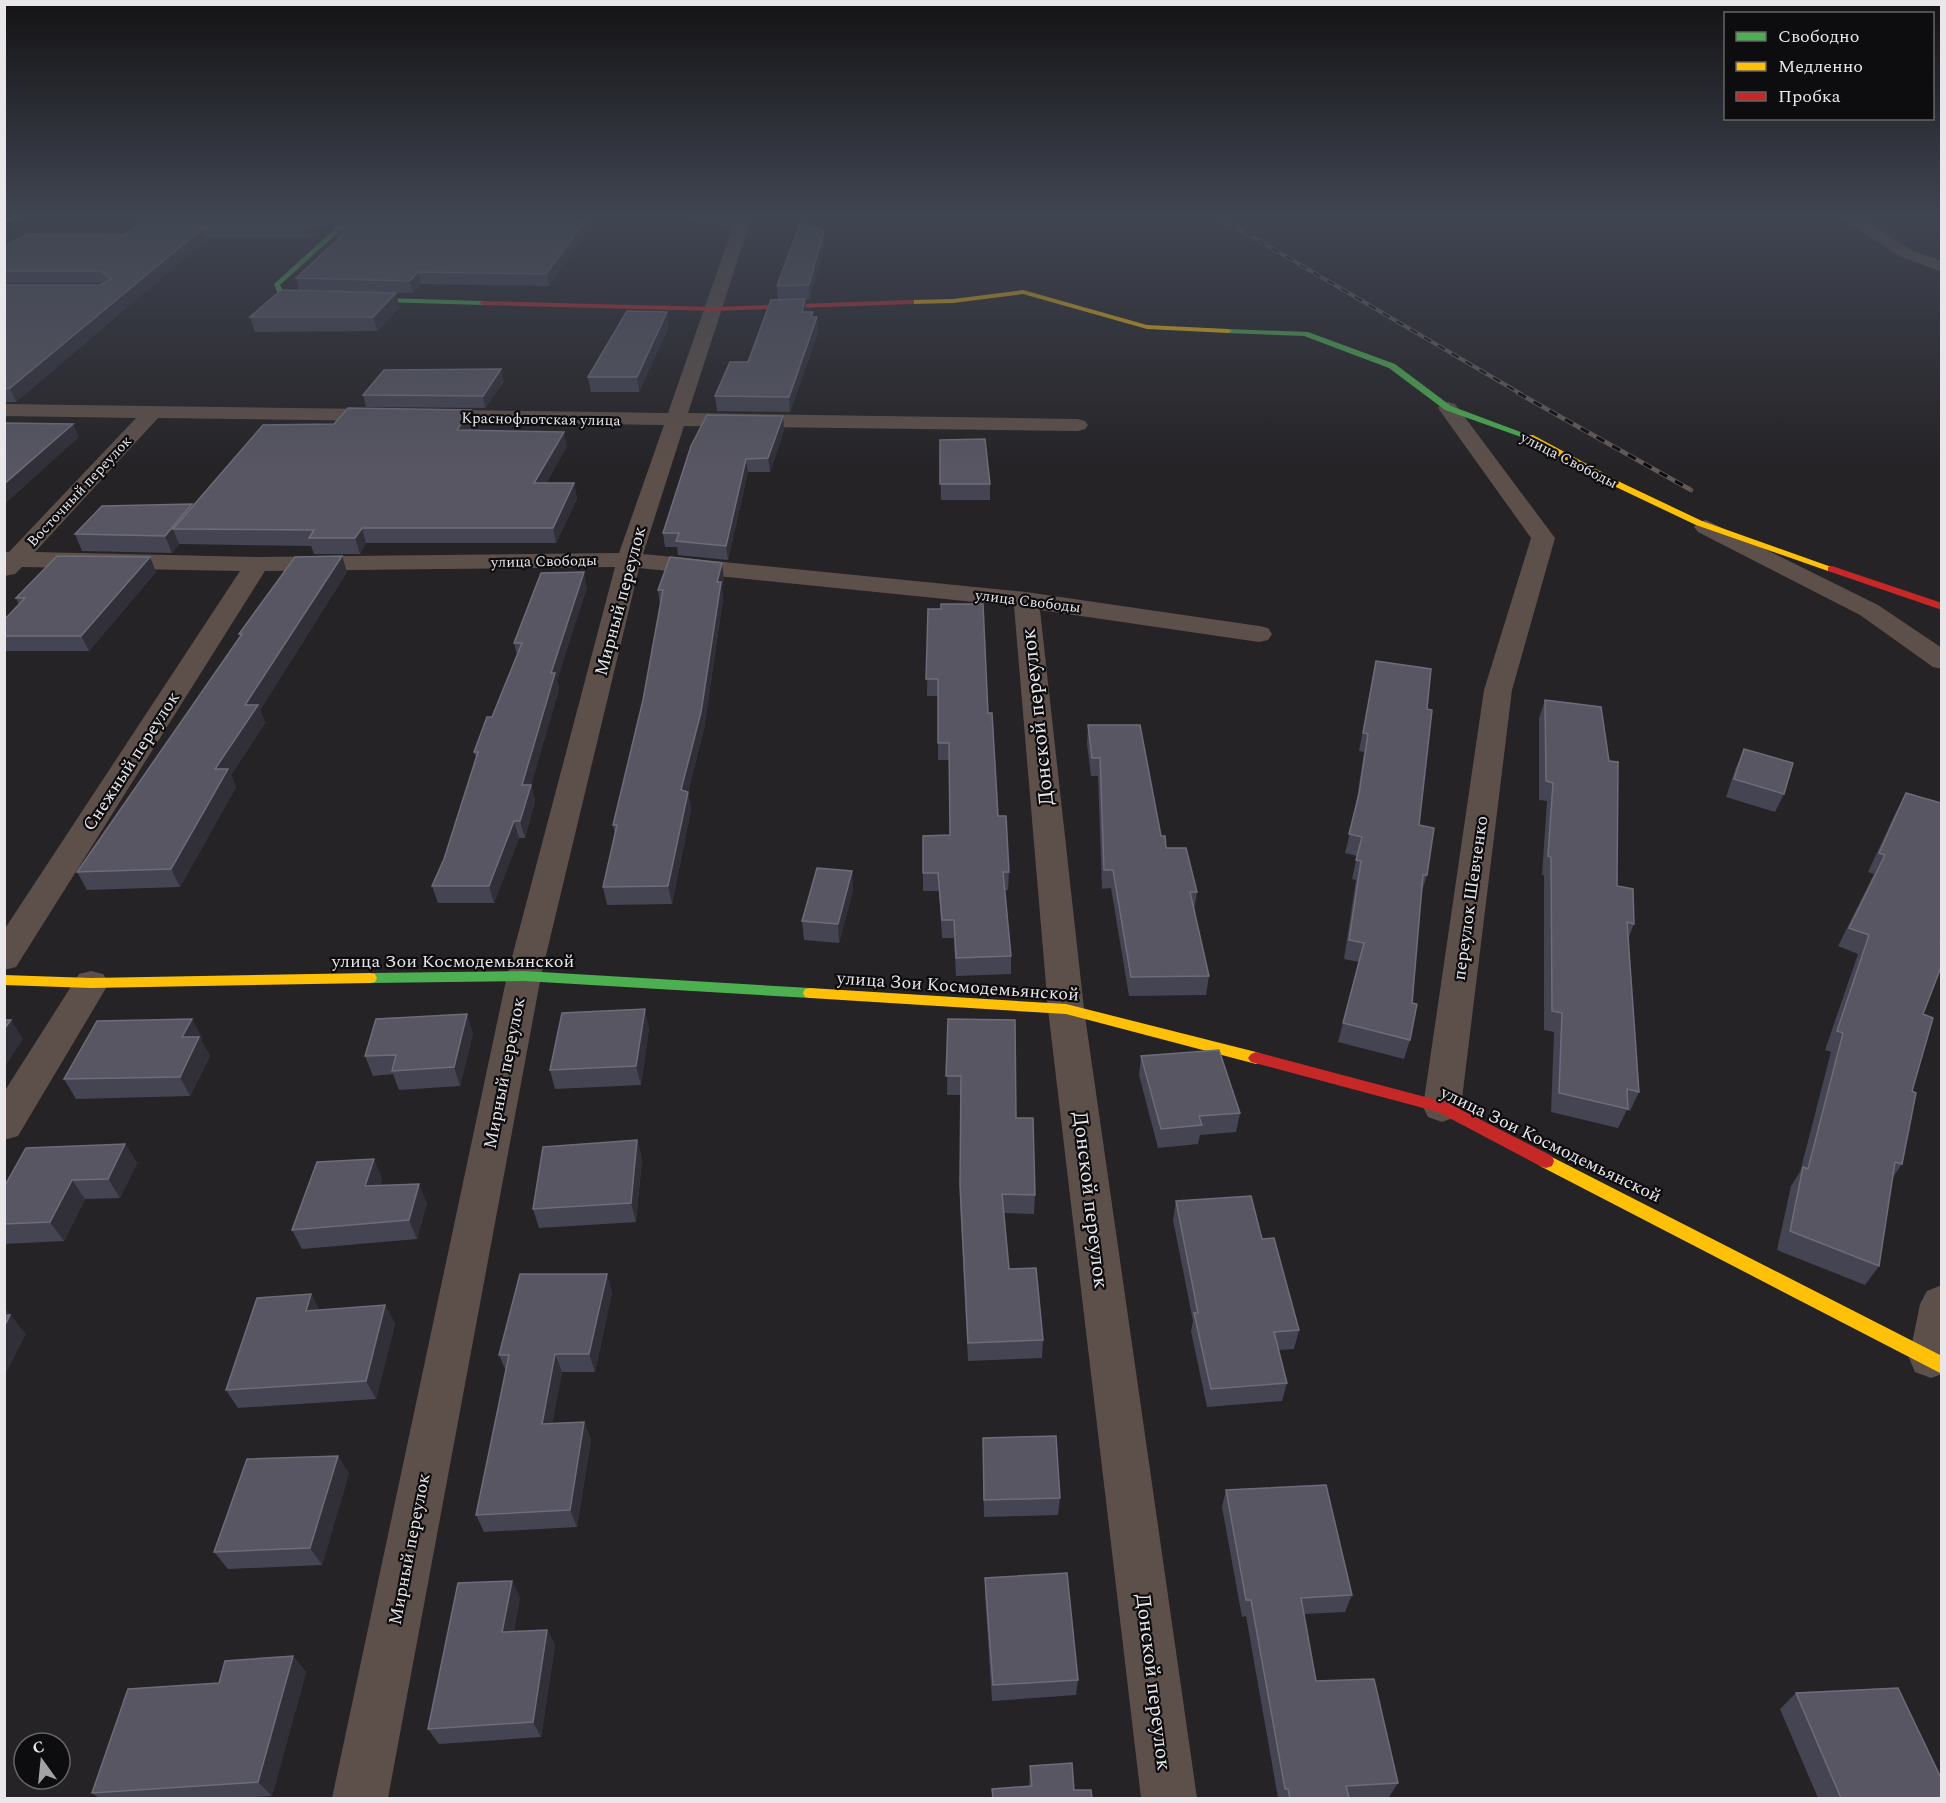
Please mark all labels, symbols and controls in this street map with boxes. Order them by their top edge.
legend [1724,12,1934,120]
text: Свободно [1778,23,1859,50]
text: Медленно [1778,53,1863,80]
text: Пробка [1778,83,1841,110]
street label: Краснофлотская улица [461,407,622,432]
street label: улица Свободы [1515,426,1621,495]
street label: Восточный переулок [21,430,137,552]
street label: Мирный переулок [588,523,653,679]
street label: улица Свободы [490,549,597,574]
street label: улица Свободы [973,583,1082,619]
street label: Донской переулок [1013,626,1063,807]
street label: Снежный переулок [76,686,187,836]
street label: переулок Шевченко [1446,814,1495,982]
street label: улица Зои Космодемьянской [331,948,574,975]
street label: улица Зои Космодемьянской [835,965,1080,1008]
street label: Мирный переулок [477,995,532,1151]
street label: улица Зои Космодемьянской [1435,1079,1666,1210]
street label: Донской переулок [1063,1110,1117,1291]
street label: Мирный переулок [382,1471,437,1627]
street label: Донской переулок [1126,1592,1180,1773]
north arrow [12,1731,72,1791]
text: С [30,1734,47,1761]

